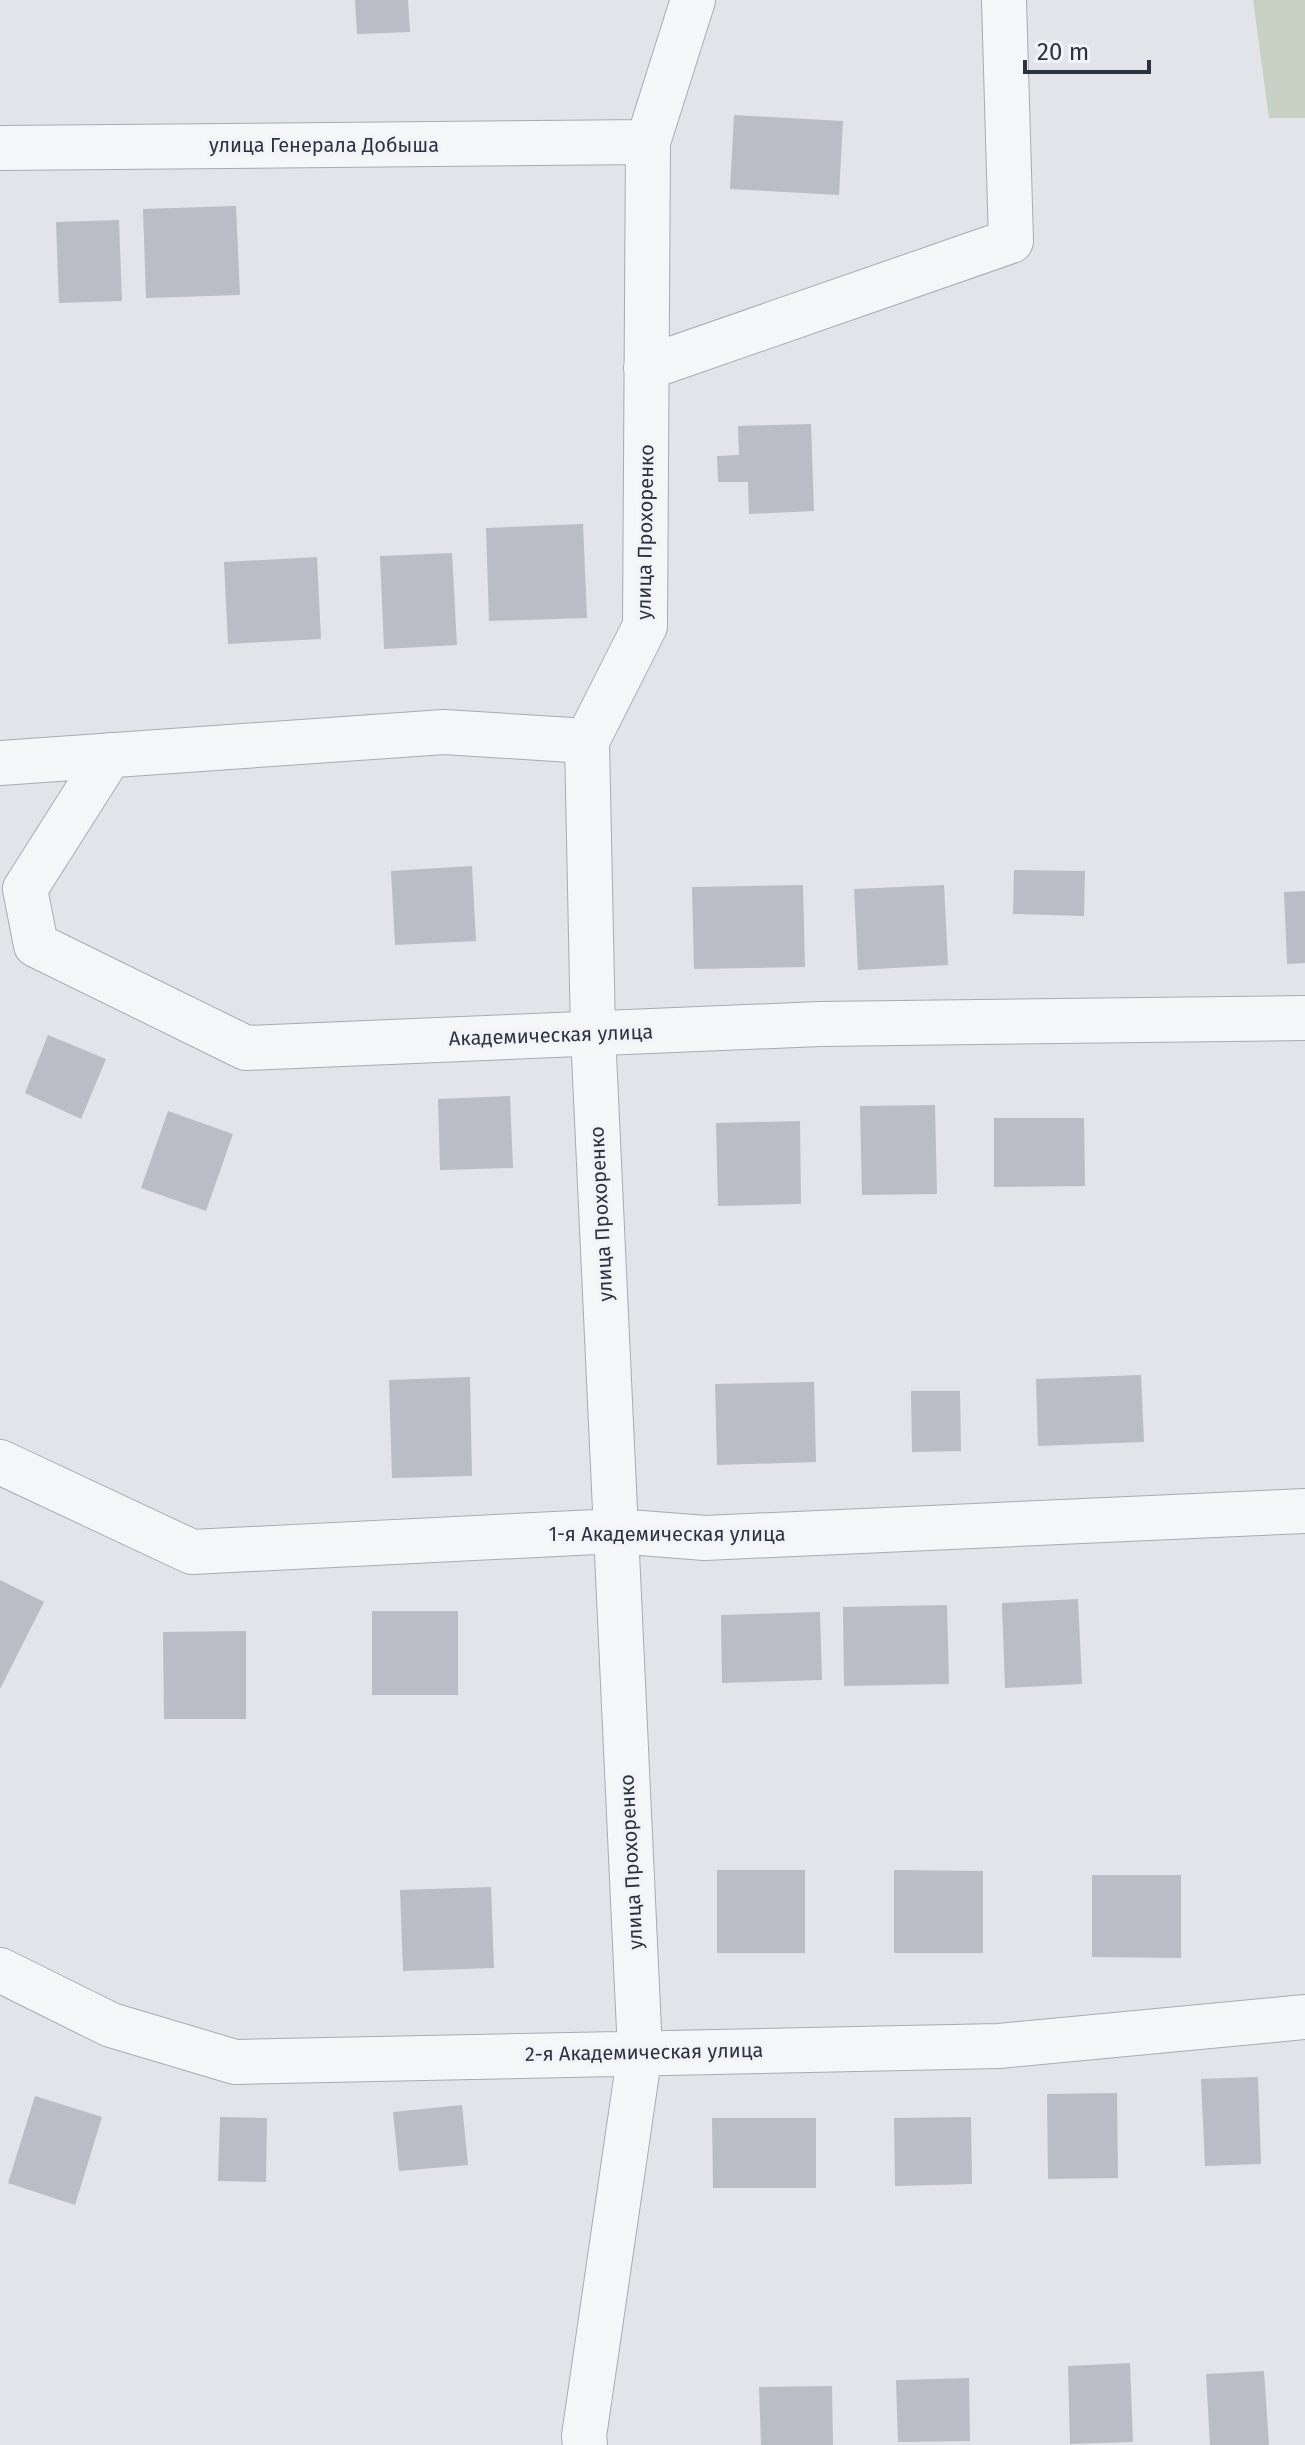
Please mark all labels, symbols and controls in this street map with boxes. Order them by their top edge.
scale bar [1025,24,1149,74]
text: 20 m [1037,38,1089,66]
street label: улица Генерала Добыша [209,133,439,157]
street label: улица Прохоренко [631,444,659,620]
street label: Академическая улица [448,1019,654,1051]
street label: улица Прохоренко [584,1126,618,1302]
street label: 1-я Академическая улица [548,1522,786,1546]
street label: улица Прохоренко [614,1774,648,1950]
street label: 2-я Академическая улица [525,2038,763,2066]

